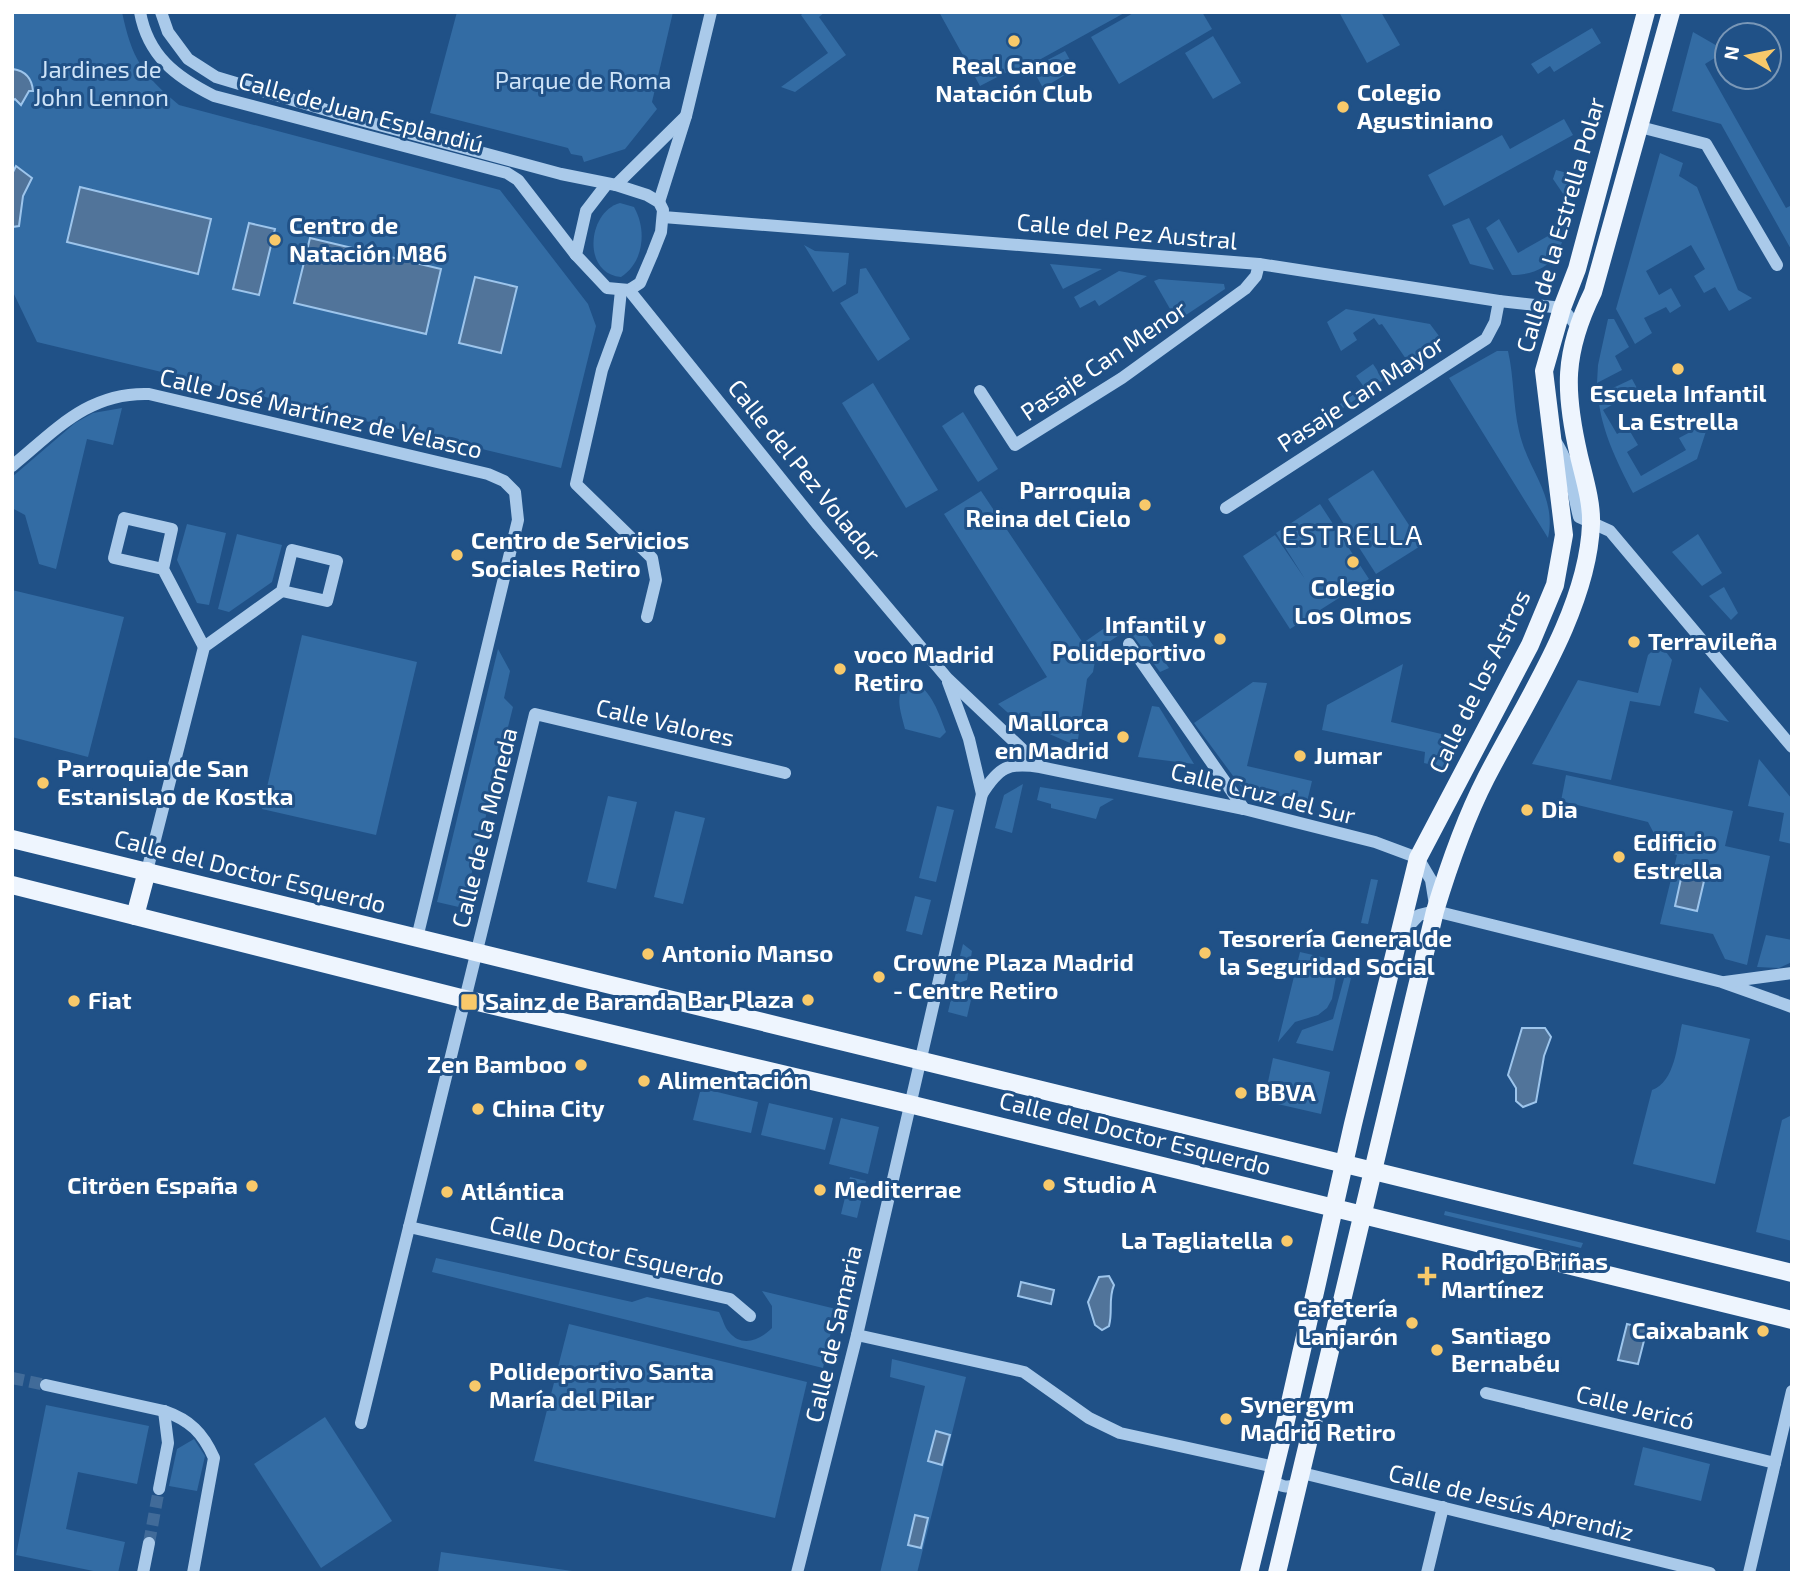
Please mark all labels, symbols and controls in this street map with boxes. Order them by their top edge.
north arrow [1713,21,1783,91]
marker: Real Canoe Natación Club [1006,33,1022,49]
text: N [1718,44,1743,62]
place label: Real Canoe Natación Club [935,50,1093,107]
park label: Jardines de John Lennon [33,54,169,111]
street label: Calle de Juan Esplandiú [236,65,487,158]
park label: Parque de Roma [495,65,671,94]
place label: Colegio Agustiniano [1357,77,1493,134]
street label: Calle de la Estrella Polar [1509,93,1610,356]
marker: Colegio Agustiniano [1335,99,1351,115]
street label: Calle del Pez Austral [1015,206,1239,255]
place label: Centro de Natación M86 [289,210,447,267]
marker: Centro de Natación M86 [267,232,283,248]
street label: Pasaje Can Menor [1015,293,1192,426]
street label: Pasaje Can Mayor [1271,328,1449,457]
street label: Calle José Martínez de Velasco [157,361,485,464]
marker: Escuela Infantil La Estrella [1670,361,1686,377]
street label: Calle del Pez Volador [723,373,888,567]
place label: Escuela Infantil La Estrella [1590,378,1767,435]
place label: Parroquia Reina del Cielo [965,475,1131,532]
marker: Parroquia Reina del Cielo [1137,497,1153,513]
district label: ESTRELLA [1282,517,1424,551]
place label: Centro de Servicios Sociales Retiro [471,525,689,582]
marker: Centro de Servicios Sociales Retiro [449,547,465,563]
marker: Colegio Los Olmos [1345,554,1361,570]
place label: Colegio Los Olmos [1294,572,1412,629]
street label: Calle de los Astros [1422,585,1536,778]
place label: Infantil y Polideportivo [1052,609,1206,666]
place label: Terravileña [1648,626,1777,655]
marker: Infantil y Polideportivo [1212,631,1228,647]
marker: Terravileña [1626,634,1642,650]
place label: voco Madrid Retiro [854,639,994,696]
marker: voco Madrid Retiro [832,661,848,677]
street label: Calle Valores [593,692,737,752]
place label: Mallorca en Madrid [995,707,1109,764]
street label: Calle de la Moneda [445,724,522,931]
marker: Mallorca en Madrid [1115,729,1131,745]
place label: Jumar [1314,740,1383,769]
marker: Jumar [1292,748,1308,764]
place label: Parroquia de San Estanislao de Kostka [57,753,294,810]
street label: Calle Cruz del Sur [1168,756,1359,830]
marker: Parroquia de San Estanislao de Kostka [35,775,51,791]
place label: Dia [1541,794,1578,823]
marker: Dia [1519,802,1535,818]
street label: Calle del Doctor Esquerdo [111,823,389,918]
place label: Edificio Estrella [1633,827,1722,884]
marker: Edificio Estrella [1611,849,1627,865]
place label: Tesorería General de la Seguridad Social [1219,923,1452,980]
place label: Antonio Manso [662,938,833,967]
marker: Tesorería General de la Seguridad Social [1197,945,1213,961]
marker: Antonio Manso [640,946,656,962]
place label: Crowne Plaza Madrid - Centre Retiro [893,947,1134,1004]
marker: Crowne Plaza Madrid - Centre Retiro [871,969,887,985]
place label: Bar Plaza [687,984,794,1013]
place label: Fiat [88,985,132,1014]
place label: Sainz de Baranda [485,986,680,1015]
marker: Sainz de Baranda [459,992,479,1012]
marker: Bar Plaza [800,992,816,1008]
marker: Fiat [66,993,82,1009]
place label: Zen Bamboo [427,1049,567,1078]
marker: Zen Bamboo [573,1057,589,1073]
place label: Alimentación [658,1065,808,1094]
marker: Alimentación [636,1073,652,1089]
place label: BBVA [1255,1077,1316,1106]
street label: Calle del Doctor Esquerdo [996,1085,1274,1180]
marker: BBVA [1233,1085,1249,1101]
place label: China City [492,1093,605,1122]
marker: China City [470,1101,486,1117]
place label: Studio A [1063,1169,1157,1198]
place label: Citröen España [67,1170,238,1199]
place label: Mediterrae [834,1174,961,1203]
place label: Atlántica [461,1176,565,1205]
marker: Studio A [1041,1177,1057,1193]
marker: Citröen España [244,1178,260,1194]
marker: Mediterrae [812,1182,828,1198]
marker: Atlántica [439,1184,455,1200]
street label: Calle Doctor Esquerdo [487,1208,728,1291]
place label: La Tagliatella [1121,1225,1273,1254]
marker: La Tagliatella [1279,1233,1295,1249]
street label: Calle de Samaria [798,1242,867,1425]
place label: Rodrigo Briñas Martínez [1441,1246,1608,1303]
marker: Rodrigo Briñas Martínez [1419,1268,1435,1284]
place label: Cafetería Lanjarón [1293,1293,1398,1350]
marker: Cafetería Lanjarón [1404,1315,1420,1331]
place label: Caixabank [1632,1315,1750,1344]
place label: Santiago Bernabéu [1451,1320,1560,1377]
marker: Caixabank [1755,1323,1771,1339]
marker: Santiago Bernabéu [1429,1342,1445,1358]
place label: Polideportivo Santa María del Pilar [489,1356,714,1413]
marker: Polideportivo Santa María del Pilar [467,1378,483,1394]
street label: Calle Jericó [1573,1378,1697,1435]
place label: Synergym Madrid Retiro [1240,1389,1396,1446]
marker: Synergym Madrid Retiro [1218,1411,1234,1427]
street label: Calle de Jesús Aprendiz [1386,1457,1637,1546]

